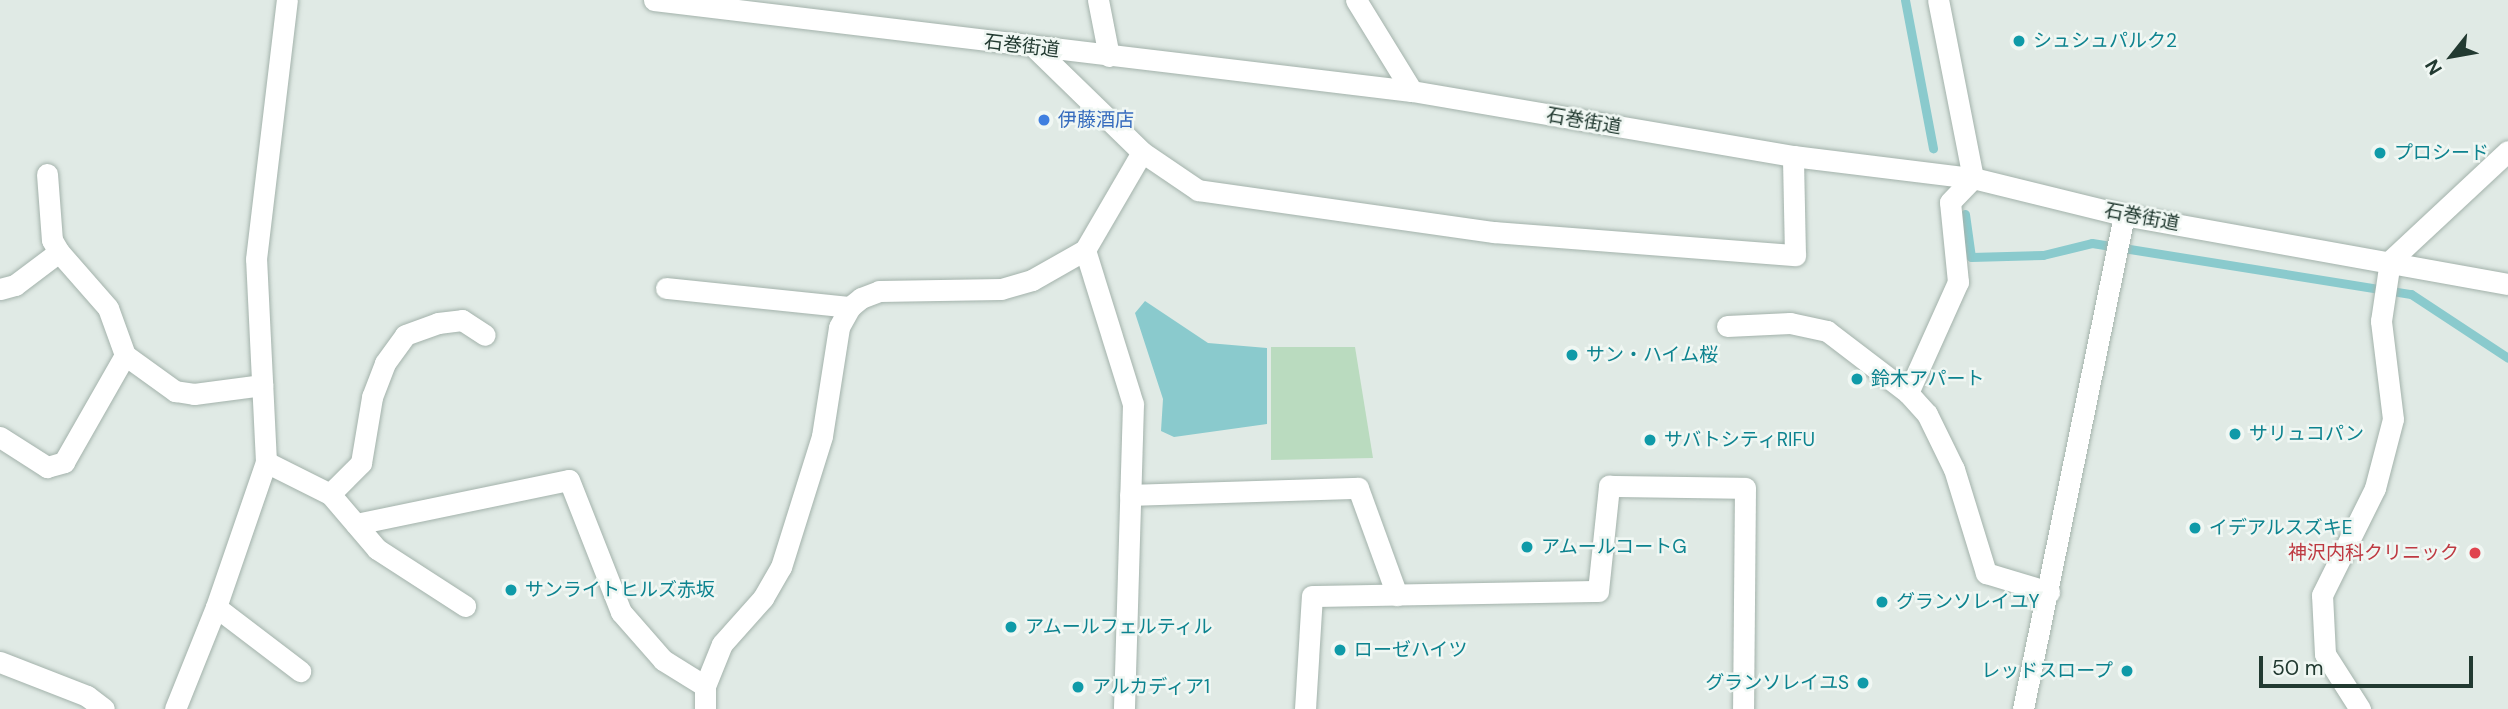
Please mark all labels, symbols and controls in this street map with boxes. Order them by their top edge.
north arrow [2417,21,2487,91]
street label: 石巻街道 [983,30,1061,62]
place label: シュシュパルク2 [2033,30,2177,52]
marker: シュシュパルク2 [2011,33,2027,49]
text: N [2419,55,2448,79]
street label: 石巻街道 [1545,103,1623,139]
place label: 伊藤酒店 [1058,109,1134,131]
marker: 伊藤酒店 [1036,112,1052,128]
place label: プロシード [2394,142,2489,164]
marker: プロシード [2372,145,2388,161]
street label: 石巻街道 [2103,199,2181,235]
place label: サン・ハイム桜 [1586,344,1719,366]
marker: サン・ハイム桜 [1564,347,1580,363]
place label: 鈴木アパート [1871,368,1985,390]
marker: 鈴木アパート [1849,371,1865,387]
place label: サリュコパン [2249,423,2363,445]
marker: サリュコパン [2227,426,2243,442]
place label: サバトシティRIFU [1664,429,1816,451]
marker: サバトシティRIFU [1642,432,1658,448]
place label: イデアルスズキE [2209,517,2353,539]
marker: イデアルスズキE [2187,520,2203,536]
place label: アムールコートG [1541,536,1688,558]
marker: アムールコートG [1519,539,1535,555]
place label: 神沢内科クリニック [2288,542,2459,564]
marker: 神沢内科クリニック [2465,543,2485,563]
place label: サンライトヒルズ赤坂 [525,579,715,601]
marker: サンライトヒルズ赤坂 [503,582,519,598]
place label: グランソレイユY [1896,591,2040,613]
marker: グランソレイユY [1874,594,1890,610]
place label: アムールフェルティル [1025,616,1215,638]
marker: アムールフェルティル [1003,619,1019,635]
place label: ローゼハイツ [1354,639,1468,661]
marker: ローゼハイツ [1332,642,1348,658]
scale bar [2263,642,2476,686]
text: 50 m [2272,654,2323,682]
place label: レッドスロープ [1980,660,2113,682]
marker: レッドスロープ [2119,663,2135,679]
place label: グランソレイユS [1705,672,1849,694]
marker: グランソレイユS [1855,675,1871,691]
place label: アルカディア1 [1092,676,1212,698]
marker: アルカディア1 [1070,679,1086,695]

